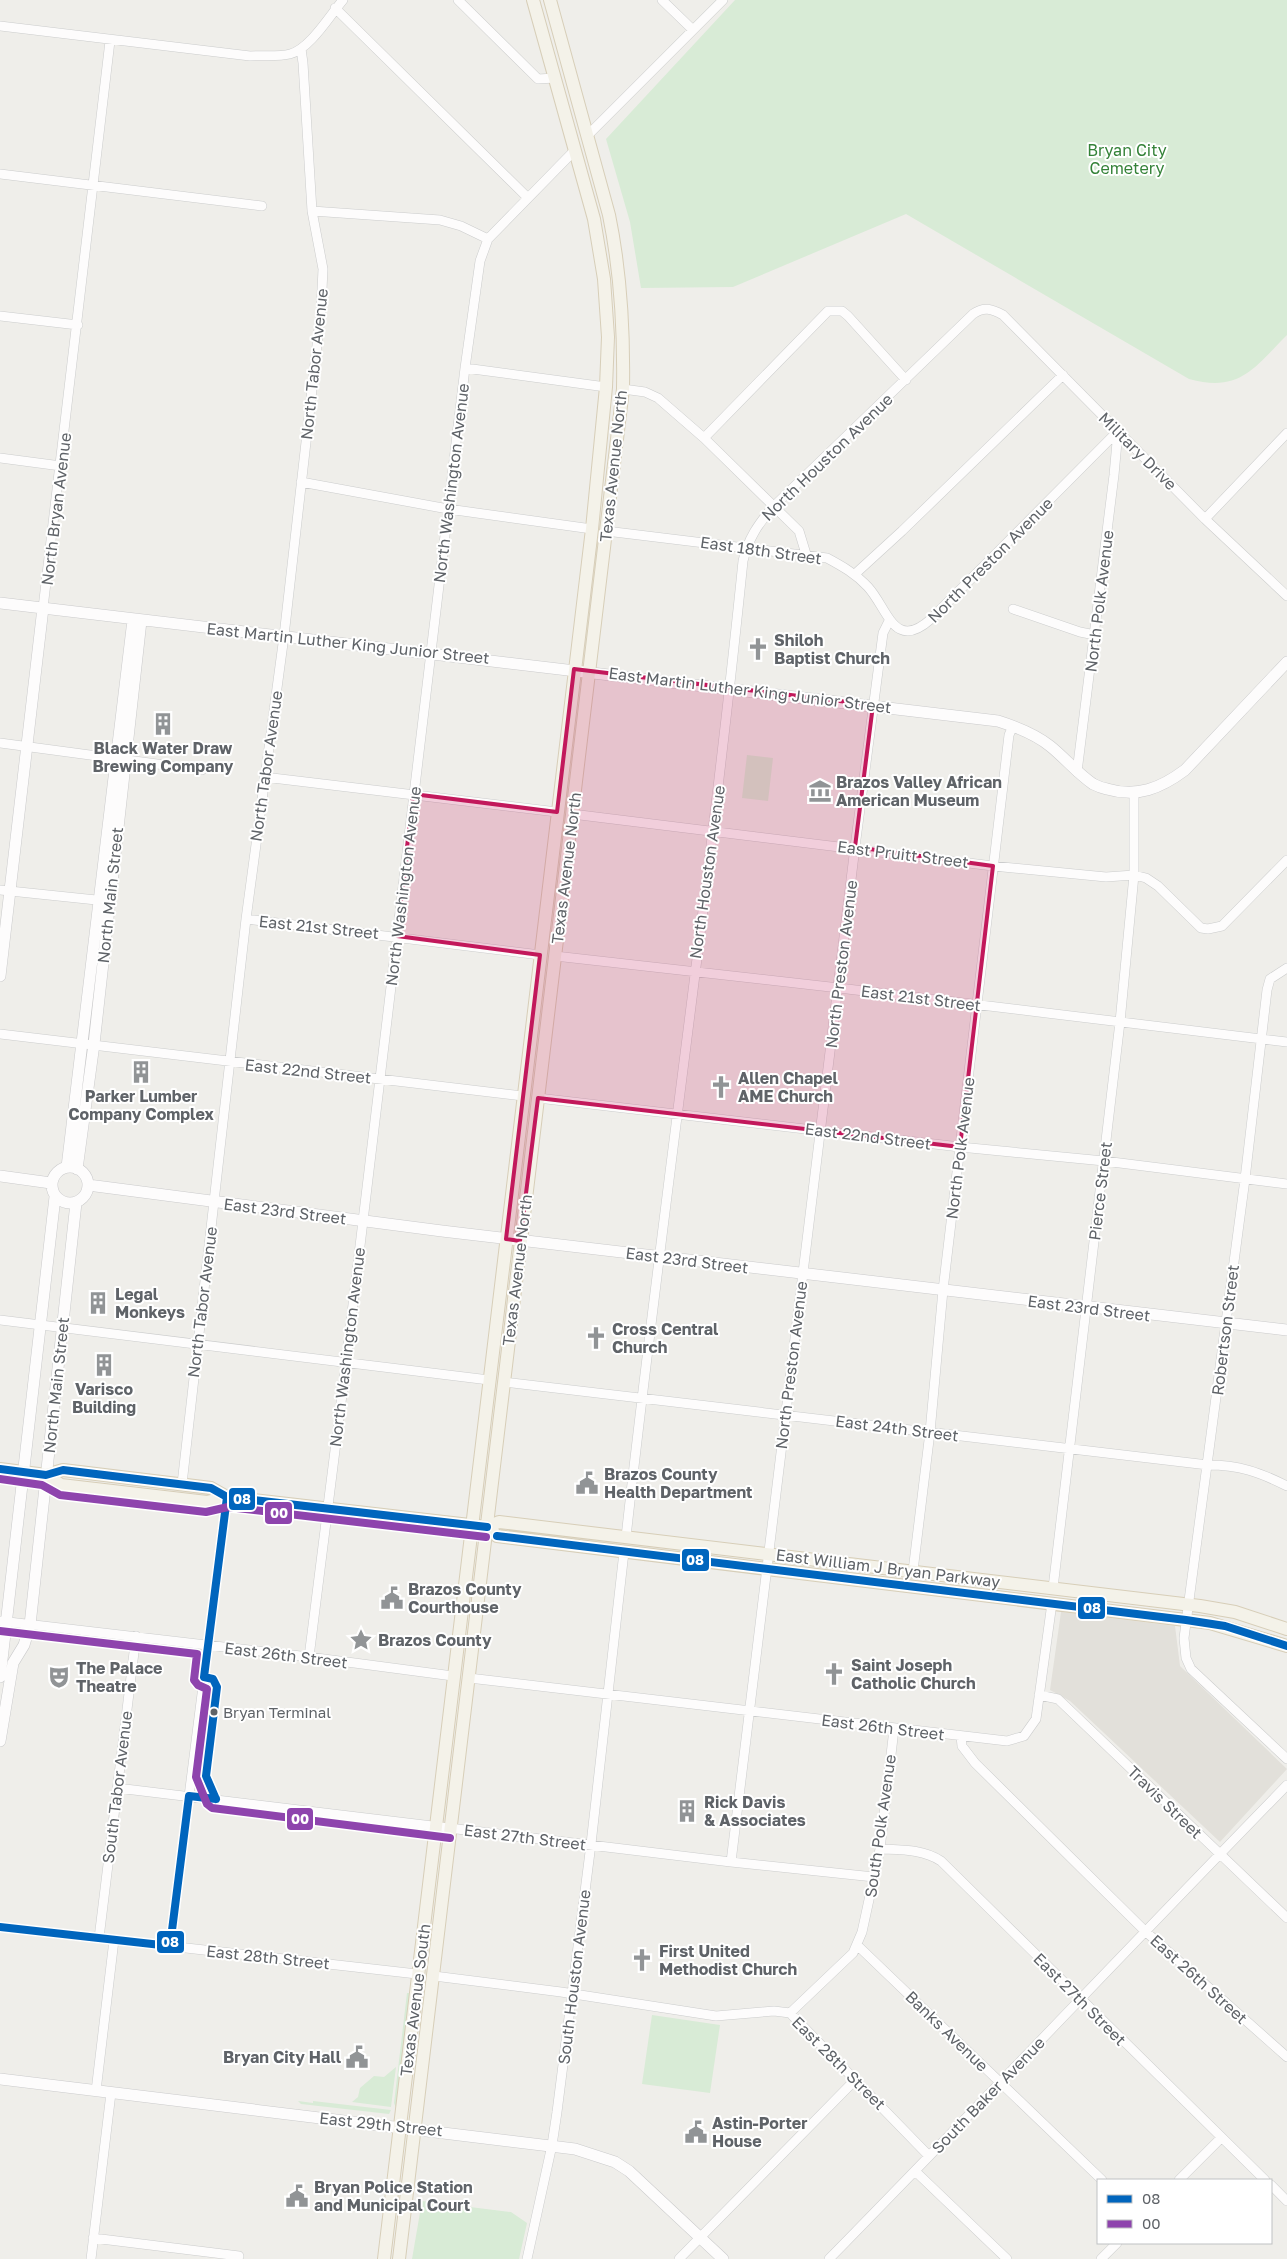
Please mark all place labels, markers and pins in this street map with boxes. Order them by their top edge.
place label: Shiloh Baptist Church [774,630,890,668]
church icon: Shiloh Baptist Church [745,636,771,662]
building icon: Black Water Draw Brewing Company [150,711,176,737]
place label: Black Water Draw Brewing Company [93,738,234,776]
place label: Brazos Valley African American Museum [836,772,1002,810]
museum icon: Brazos Valley African American Museum [807,778,833,804]
building icon: Parker Lumber Company Complex [128,1059,154,1085]
place label: Allen Chapel AME Church [738,1068,839,1106]
church icon: Allen Chapel AME Church [708,1074,734,1100]
place label: Parker Lumber Company Complex [68,1086,215,1124]
place label: Legal Monkeys [115,1284,185,1322]
building icon: Legal Monkeys [85,1290,111,1316]
place label: Cross Central Church [612,1319,719,1357]
church icon: Cross Central Church [583,1325,609,1351]
building icon: Varisco Building [91,1352,117,1378]
place label: Varisco Building [72,1379,136,1417]
place label: Brazos County Health Department [604,1464,753,1502]
public building icon: Brazos County Health Department [574,1470,600,1496]
place label: Brazos County Courthouse [408,1579,522,1617]
public building icon: Brazos County Courthouse [379,1585,405,1611]
place icon: Brazos County [348,1627,374,1653]
place label: Brazos County [378,1630,492,1650]
place label: Saint Joseph Catholic Church [851,1655,976,1693]
place label: The Palace Theatre [76,1658,163,1696]
church icon: Saint Joseph Catholic Church [821,1661,847,1687]
theatre icon: The Palace Theatre [46,1664,72,1690]
place label: Bryan Terminal [223,1703,331,1721]
marker: Bryan Terminal [209,1707,219,1717]
place label: Rick Davis & Associates [704,1792,806,1830]
building icon: Rick Davis & Associates [674,1798,700,1824]
place label: First United Methodist Church [659,1941,797,1979]
church icon: First United Methodist Church [629,1947,655,1973]
public building icon: Bryan City Hall [344,2044,370,2070]
place label: Bryan City Hall [223,2047,342,2067]
place label: Astin-Porter House [712,2113,808,2151]
public building icon: Astin-Porter House [683,2119,709,2145]
place label: Bryan Police Station and Municipal Court [314,2177,473,2215]
public building icon: Bryan Police Station and Municipal Court [284,2183,310,2209]

